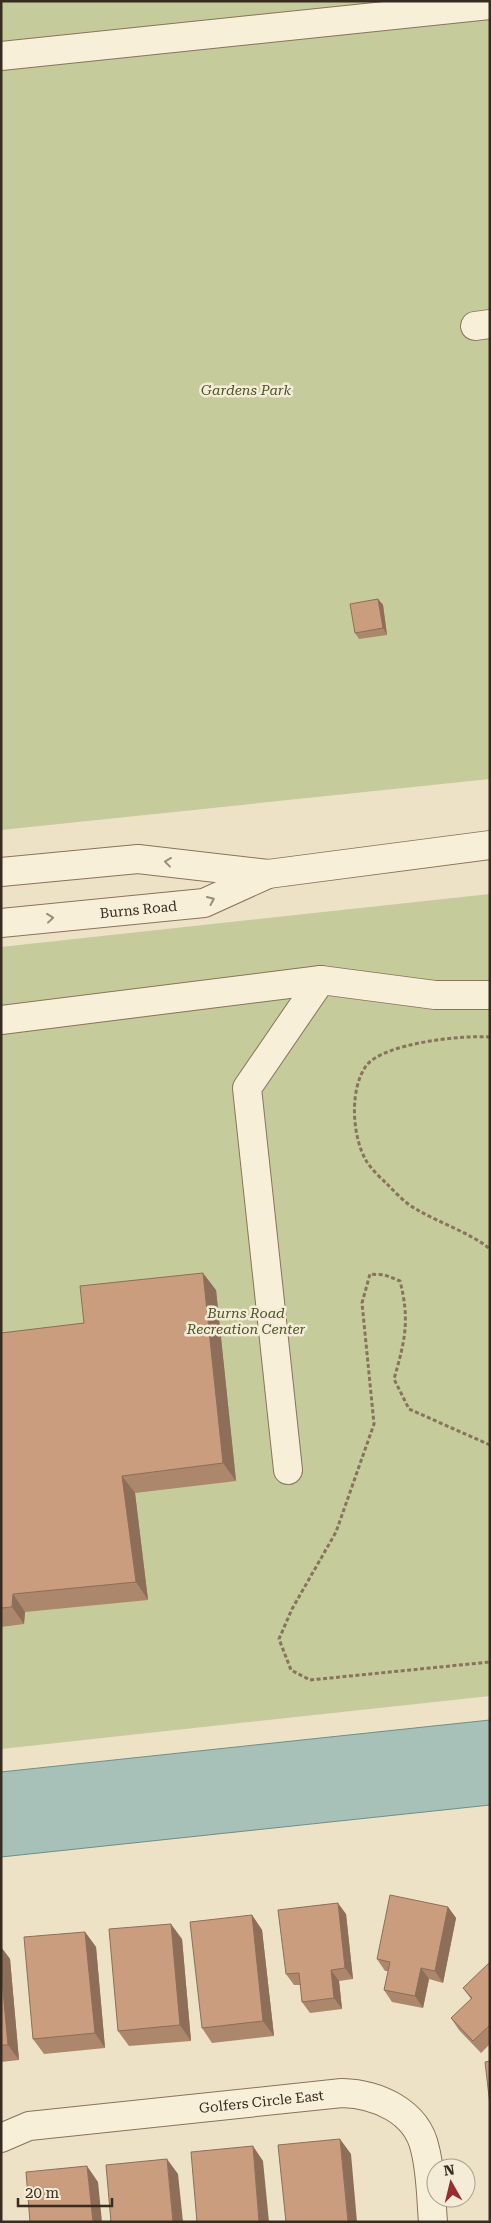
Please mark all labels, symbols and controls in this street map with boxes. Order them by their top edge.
park label: Gardens Park [201,382,291,398]
one-way arrow [163,857,171,868]
one-way arrow [206,895,215,906]
street label: Burns Road [99,898,178,921]
one-way arrow [46,913,54,924]
park label: Burns Road Recreation Center [186,1305,305,1337]
street label: Golfers Circle East [198,2087,324,2116]
north arrow [426,2158,476,2208]
text: N [443,2161,456,2179]
scale bar [18,2176,111,2208]
text: 20 m [25,2184,60,2202]

